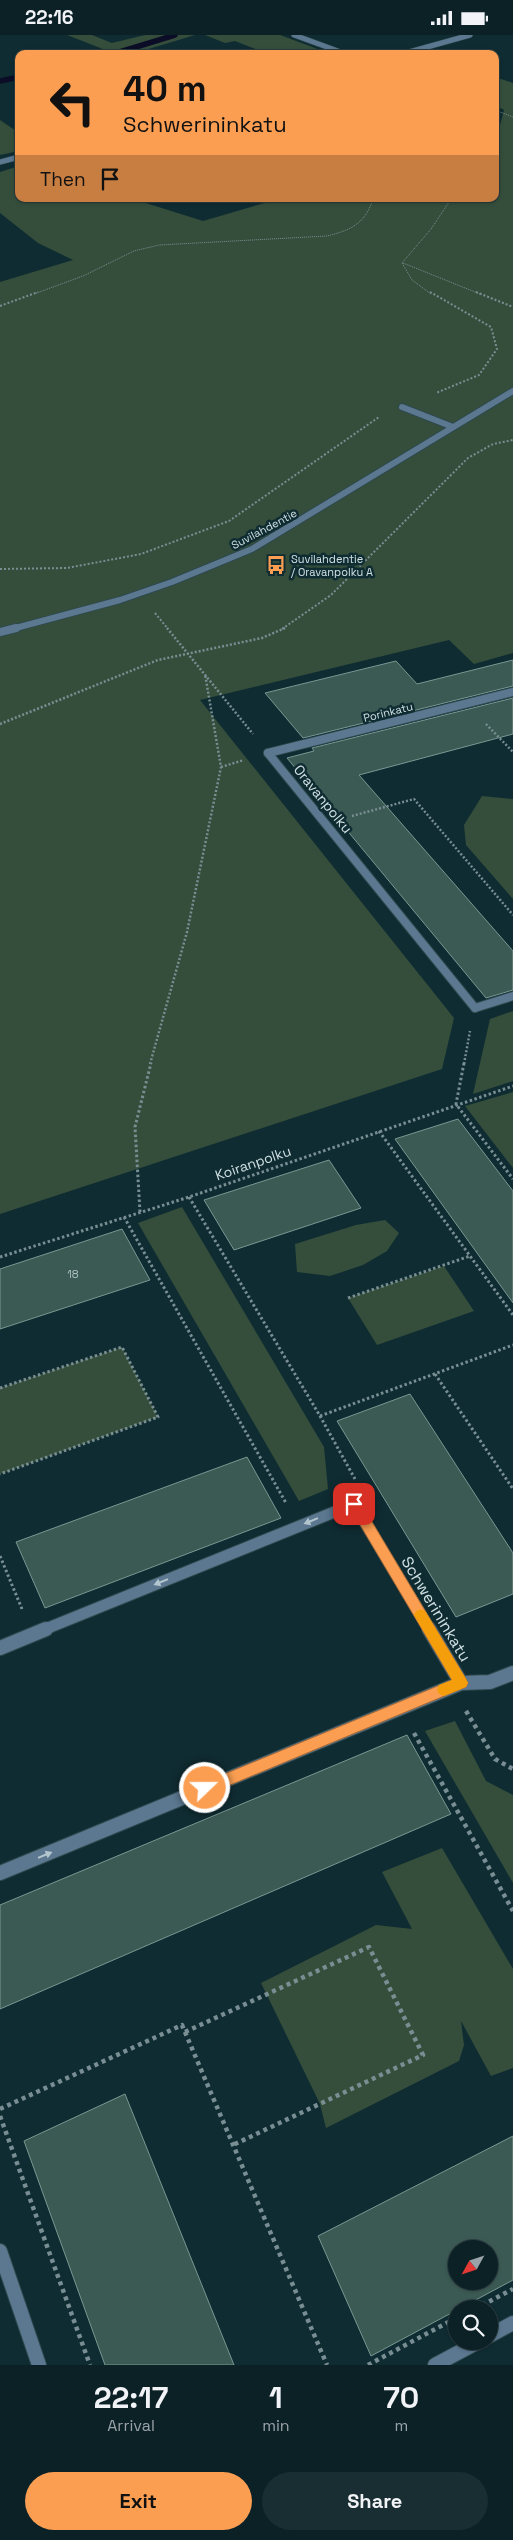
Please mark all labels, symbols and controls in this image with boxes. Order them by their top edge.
text: 22:16 [25,5,74,30]
text: 40 m [123,67,207,111]
icon: left [40,70,105,135]
text: Schwerininkatu [123,110,287,138]
icon: arrive [96,165,124,193]
text: Then [40,167,86,192]
street label: Suvilahdentie [229,506,299,552]
place label: Suvilahdentie / Oravanpolku A [291,552,373,579]
bus stop icon: Suvilahdentie / Oravanpolku A [265,554,287,576]
street label: Porinkatu [362,699,414,725]
street label: Oravanpolku [290,761,356,837]
street label: Koiranpolku [213,1142,293,1184]
house number: 18 [67,1267,79,1281]
pin [333,1483,375,1525]
icon: arrive [340,1490,368,1518]
one-way arrow [304,1518,318,1526]
street label: Schwerininkatu [396,1553,476,1665]
one-way arrow [153,1579,168,1587]
position arrow [178,1761,230,1813]
one-way arrow [38,1850,52,1858]
north arrow [448,2240,498,2290]
map controls [448,2240,498,2350]
button: search [448,2300,498,2350]
text: 22:17 [94,2378,168,2417]
text: 1 [269,2378,283,2417]
text: 70 [383,2378,419,2417]
text: Arrival [107,2415,155,2436]
text: min [262,2415,290,2436]
text: m [394,2415,408,2436]
button: Exit [25,2472,252,2530]
button: Share [262,2472,488,2530]

